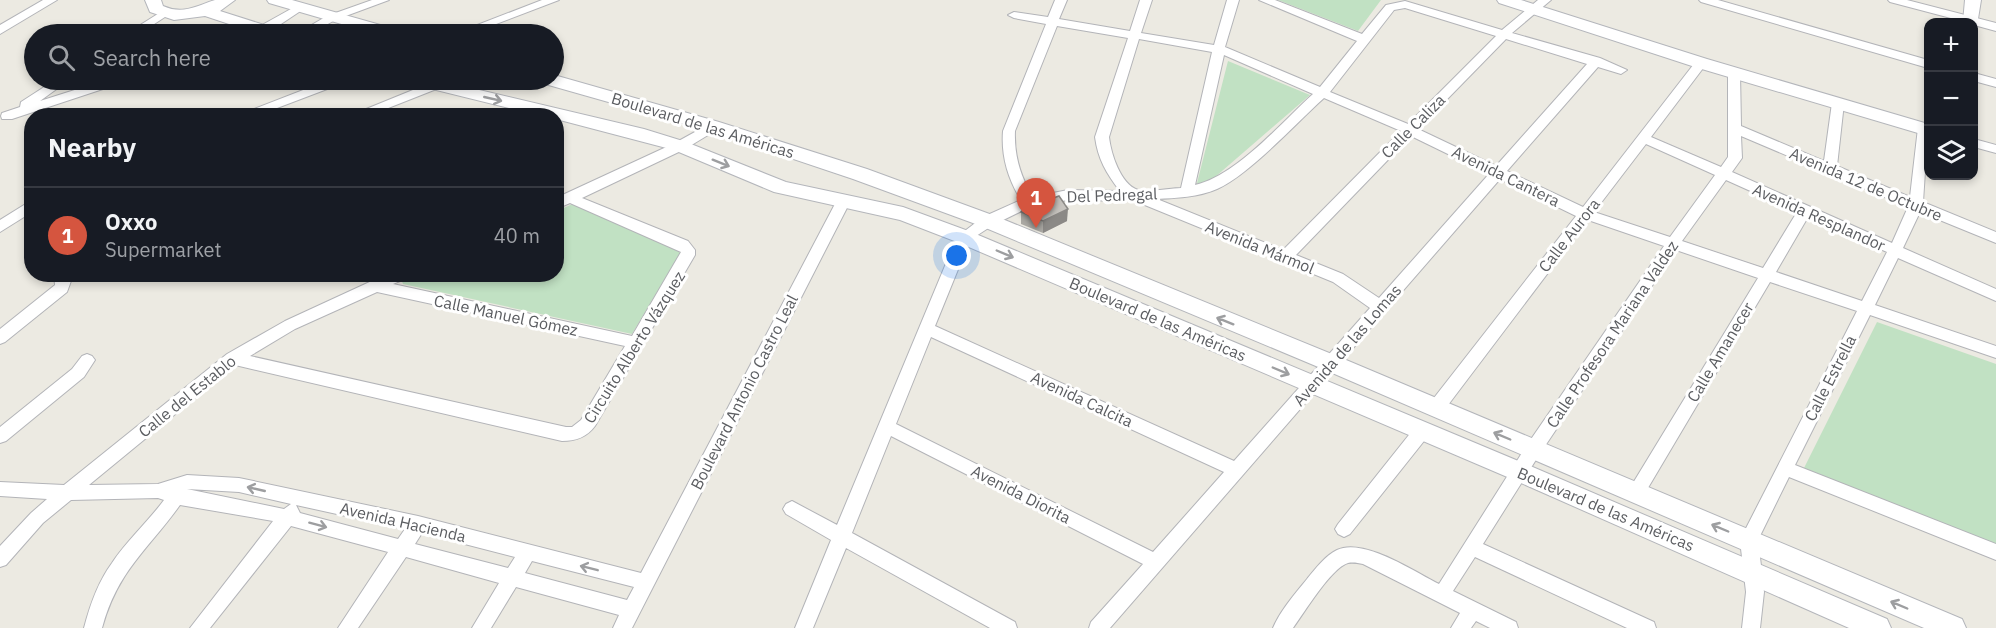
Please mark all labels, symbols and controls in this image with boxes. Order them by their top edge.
map controls [1924,18,1978,180]
button: + [1924,18,1978,72]
search box [24,24,564,90]
icon: search [45,41,78,74]
text: Search here [93,43,211,72]
button: − [1924,72,1978,126]
street label: Boulevard de las Américas [609,88,797,162]
street label: Calle Caliza [1377,89,1450,162]
one-way arrow [483,93,502,105]
button: layers [1924,126,1978,180]
text: Nearby [48,130,136,164]
street label: Avenida Cantera [1449,141,1564,211]
street label: Avenida 12 de Octubre [1787,143,1946,225]
one-way arrow [711,158,729,169]
pin: 1 [1016,178,1056,228]
street label: Avenida Resplandor [1750,179,1889,255]
street label: Del Pedregal [1066,183,1158,207]
street label: Calle Aurora [1534,194,1604,276]
text: Oxxo [105,207,157,236]
street label: Avenida Mármol [1203,216,1317,278]
text: 1 [62,222,74,249]
text: 40 m [494,222,540,249]
text: Supermarket [105,236,222,263]
street label: Calle Profesora Mariana Valdez [1542,237,1682,431]
your location [942,241,971,270]
one-way arrow [996,250,1014,261]
street label: Circuito Alberto Vázquez [579,267,689,427]
street label: Boulevard de las Américas [1067,273,1249,365]
street label: Avenida de las Lomas [1289,280,1405,410]
street label: Calle Manuel Gómez [432,290,580,340]
street label: Boulevard Antonio Castro Leal [686,291,802,493]
street label: Calle Amanecer [1682,298,1758,406]
one-way arrow [1216,315,1234,326]
street label: Calle Estrella [1800,331,1860,424]
street label: Calle del Establo [134,351,240,441]
one-way arrow [1272,366,1290,378]
street label: Avenida Calcita [1028,367,1137,432]
one-way arrow [1493,430,1511,441]
street label: Avenida Diorita [968,460,1074,528]
street label: Boulevard de las Américas [1515,463,1697,555]
one-way arrow [247,483,266,495]
street label: Avenida Hacienda [338,498,468,546]
one-way arrow [308,520,327,531]
one-way arrow [1711,522,1730,533]
one-way arrow [580,561,599,573]
one-way arrow [1890,599,1909,610]

